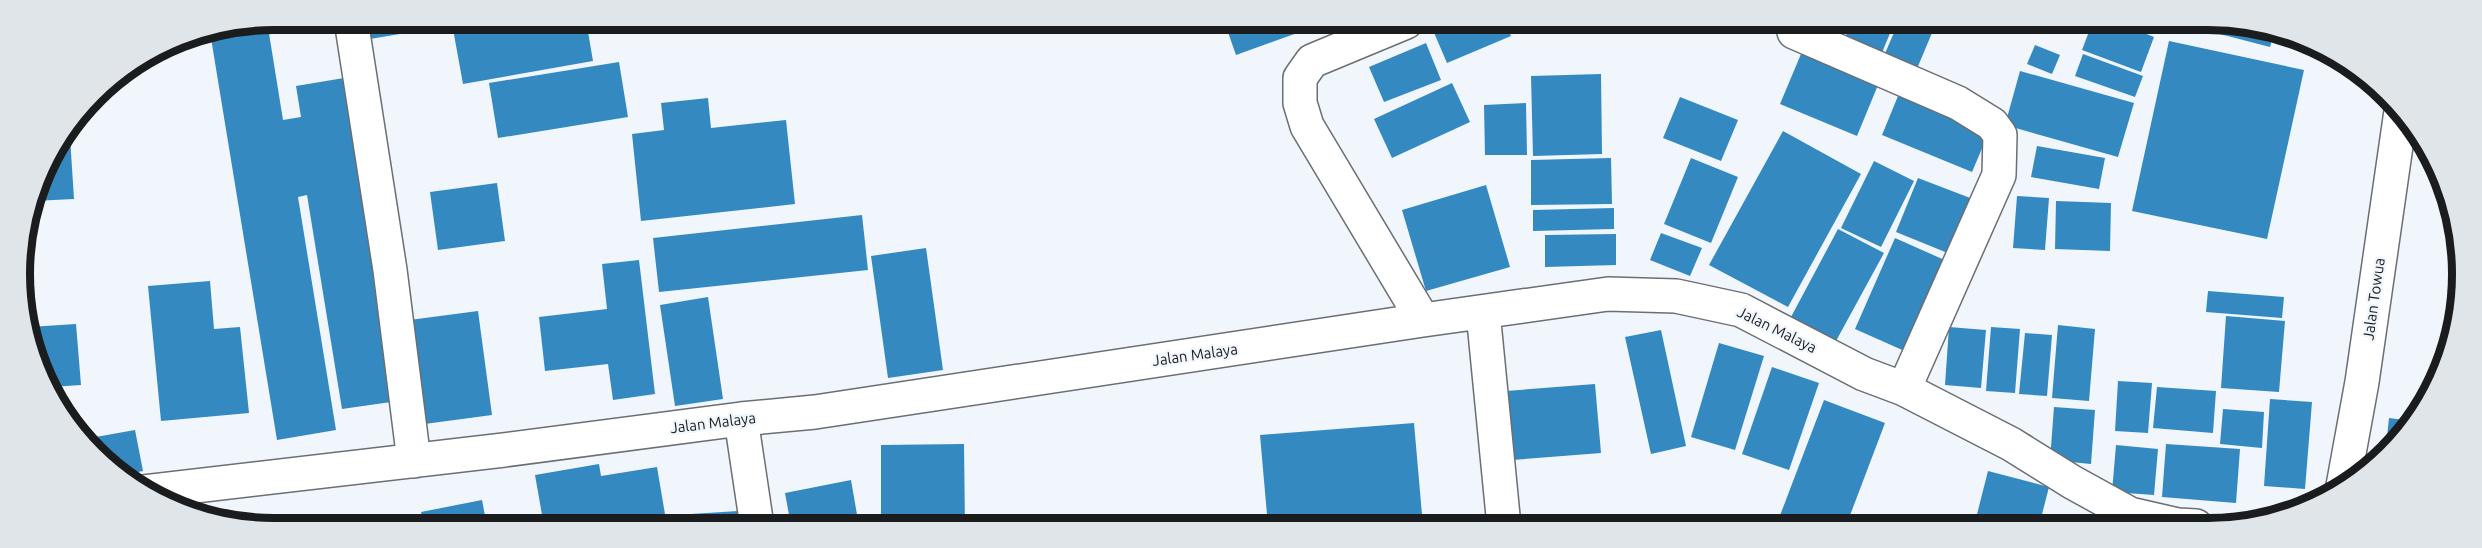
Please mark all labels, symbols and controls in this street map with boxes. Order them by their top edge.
street label: Jalan Towua [2359,257,2388,341]
street label: Jalan Malaya [1735,303,1820,356]
street label: Jalan Malaya [1151,340,1239,369]
street label: Jalan Malaya [669,409,757,436]

